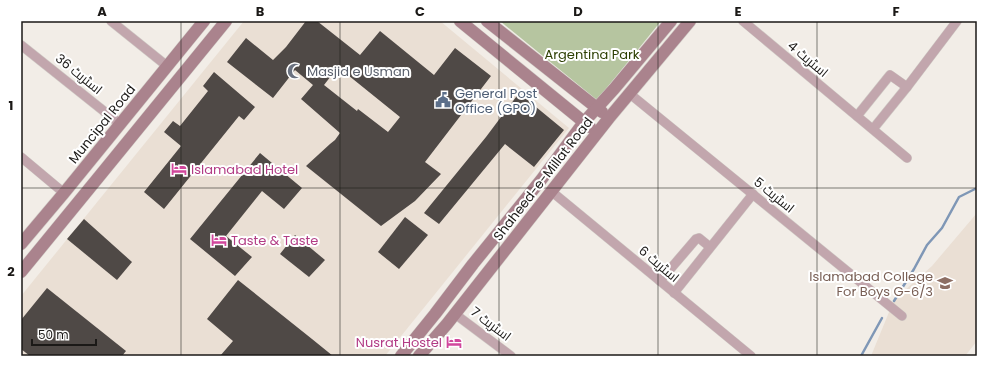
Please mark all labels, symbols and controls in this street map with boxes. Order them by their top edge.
text: A [97,2,107,21]
text: B [256,2,265,21]
text: C [415,2,425,21]
text: D [573,2,583,21]
text: E [734,2,742,21]
text: F [892,2,900,21]
street label: اسٹریٹ 4 [784,36,832,82]
park label: Argentina Park [544,45,640,64]
street label: اسٹریٹ 36 [51,49,107,99]
mosque icon: Masjid e Usman [286,62,304,80]
place label: Masjid e Usman [307,62,410,81]
street label: Muncipal Road [64,80,140,168]
place label: General Post Office (GPO) [455,84,537,118]
public building icon: General Post Office (GPO) [434,91,452,109]
text: 1 [9,96,13,115]
street label: Shaheed-e-Millat Road [489,113,597,245]
hotel icon: Islamabad Hotel [170,160,188,178]
place label: Islamabad Hotel [191,160,298,179]
street label: اسٹریٹ 5 [749,173,799,217]
hotel icon: Taste & Taste [210,231,228,249]
place label: Taste & Taste [231,231,318,250]
street label: اسٹریٹ 6 [635,241,683,287]
text: 2 [7,262,15,281]
place label: Islamabad College For Boys G-6/3 [809,267,933,301]
school or university icon: Islamabad College For Boys G-6/3 [936,274,954,292]
street label: اسٹریٹ 7 [467,302,515,346]
scale bar [32,321,96,347]
text: 50 m [38,326,69,343]
place label: Nusrat Hostel [356,333,442,352]
hotel icon: Nusrat Hostel [445,333,463,351]

